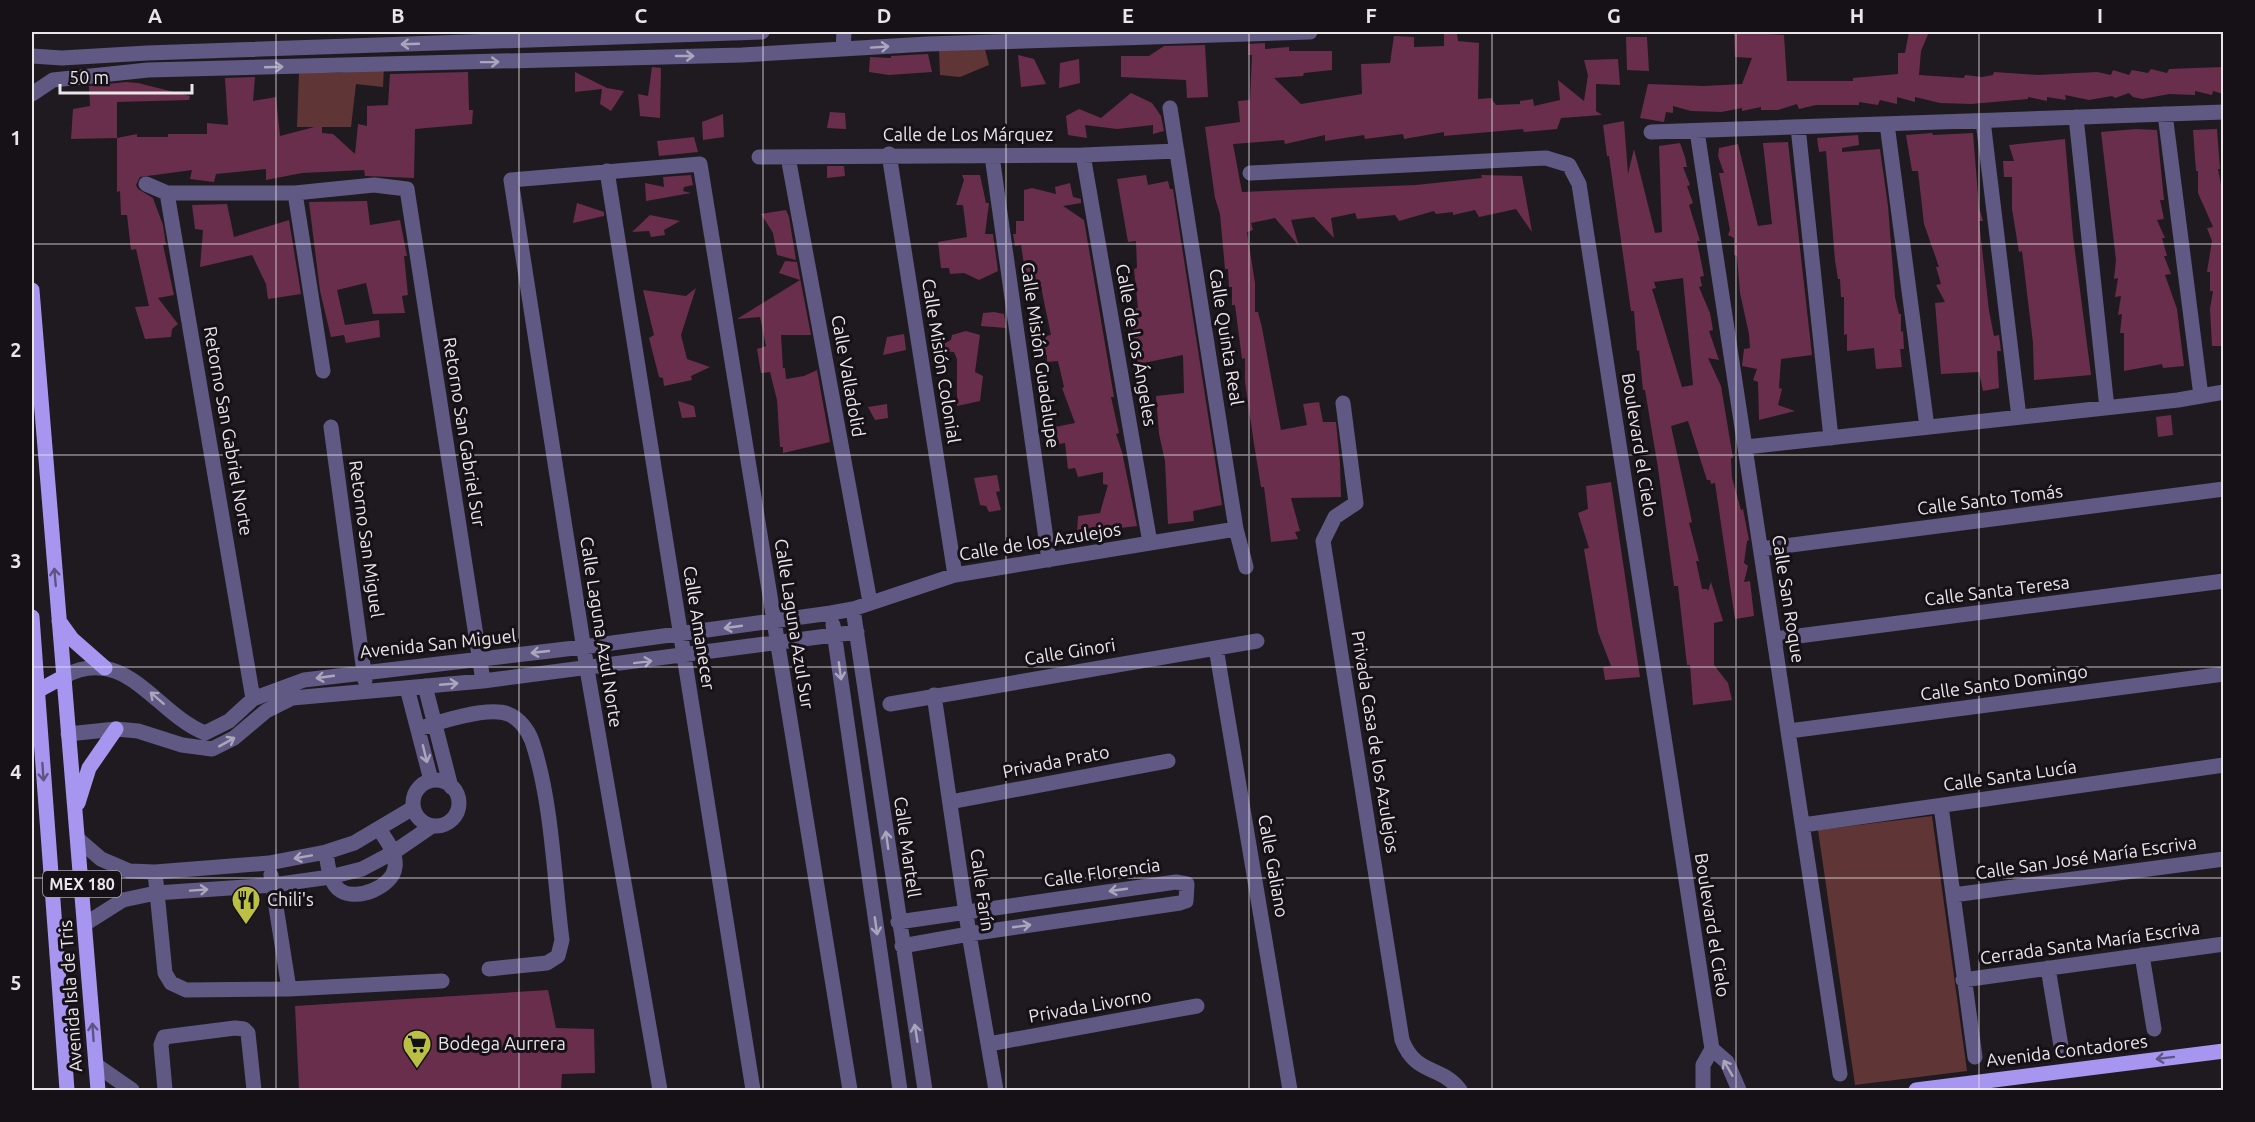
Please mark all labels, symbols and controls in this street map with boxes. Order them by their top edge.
text: A [148,4,162,27]
text: B [391,4,405,27]
text: C [635,4,648,27]
text: D [877,4,891,27]
text: E [1122,4,1134,27]
text: F [1365,4,1377,27]
text: G [1607,4,1621,27]
text: H [1850,4,1864,27]
text: I [2097,4,2103,27]
one-way arrow [400,38,420,49]
one-way arrow [869,41,889,52]
one-way arrow [674,50,694,61]
one-way arrow [480,56,500,68]
scale bar [60,57,192,95]
one-way arrow [264,61,284,72]
text: 50 m [69,67,109,87]
street label: Calle de Los Márquez [883,124,1053,144]
text: 1 [10,126,22,149]
street label: Calle Misión Guadalupe [1018,261,1064,449]
street label: Calle de Los Ángeles [1113,262,1162,428]
street label: Calle Quinta Real [1205,267,1248,407]
street label: Calle Misión Colonial [919,277,965,445]
street label: Calle Valladolid [828,313,870,438]
street label: Retorno San Gabriel Norte [201,325,257,537]
street label: Retorno San Gabriel Sur [440,336,490,528]
text: 2 [10,338,22,361]
street label: Boulevard el Cielo [1619,371,1661,518]
street label: Retorno San Miguel [346,459,388,619]
street label: Calle Santo Tomás [1916,480,2064,518]
street label: Calle de los Azulejos [958,518,1122,564]
street label: Calle San Roque [1769,533,1809,664]
street label: Calle Laguna Azul Norte [577,535,627,729]
street label: Calle Laguna Azul Sur [772,537,818,711]
text: 3 [10,549,22,572]
street label: Calle Amanecer [680,564,720,692]
one-way arrow [49,568,60,587]
street label: Calle Santa Teresa [1923,571,2071,609]
one-way arrow [724,621,744,632]
street label: Avenida San Miguel [359,625,517,661]
street label: Privada Casa de los Azulejos [1349,629,1403,855]
street label: Calle Ginori [1023,634,1117,668]
one-way arrow [530,647,550,658]
one-way arrow [633,656,652,667]
one-way arrow [834,660,845,680]
street label: Calle Santo Domingo [1919,660,2089,704]
one-way arrow [316,671,336,682]
one-way arrow [439,678,459,689]
one-way arrow [150,691,165,705]
one-way arrow [217,736,235,747]
street label: Privada Prato [1001,741,1111,781]
one-way arrow [419,745,431,764]
street label: Calle Santa Lucía [1942,756,2078,794]
text: 4 [10,760,22,783]
one-way arrow [38,761,49,781]
street label: Calle Martell [891,795,925,899]
street label: Calle Galiano [1255,813,1293,919]
one-way arrow [881,830,892,850]
street label: Calle San José María Escriva [1974,832,2198,882]
street label: Calle Farín [967,847,999,933]
street label: Boulevard el Cielo [1692,851,1734,998]
one-way arrow [294,852,313,863]
street label: Calle Florencia [1042,854,1161,890]
road number: MEX 180 [43,871,121,897]
restaurant icon: Chili's [230,884,262,926]
one-way arrow [188,885,208,896]
one-way arrow [1109,885,1128,896]
place label: Chili's [267,889,314,909]
one-way arrow [871,916,882,935]
street label: Cerrada Santa María Escriva [1979,917,2201,967]
street label: Avenida Isla de Tris [55,919,85,1073]
one-way arrow [1011,920,1031,931]
text: 5 [10,971,22,994]
street label: Privada Livorno [1027,984,1153,1026]
one-way arrow [87,1023,98,1043]
one-way arrow [910,1023,921,1043]
supermarket icon: Bodega Aurrera [401,1028,433,1070]
street label: Avenida Contadores [1985,1030,2149,1070]
place label: Bodega Aurrera [438,1033,566,1053]
one-way arrow [2156,1053,2176,1064]
one-way arrow [1722,1060,1734,1077]

